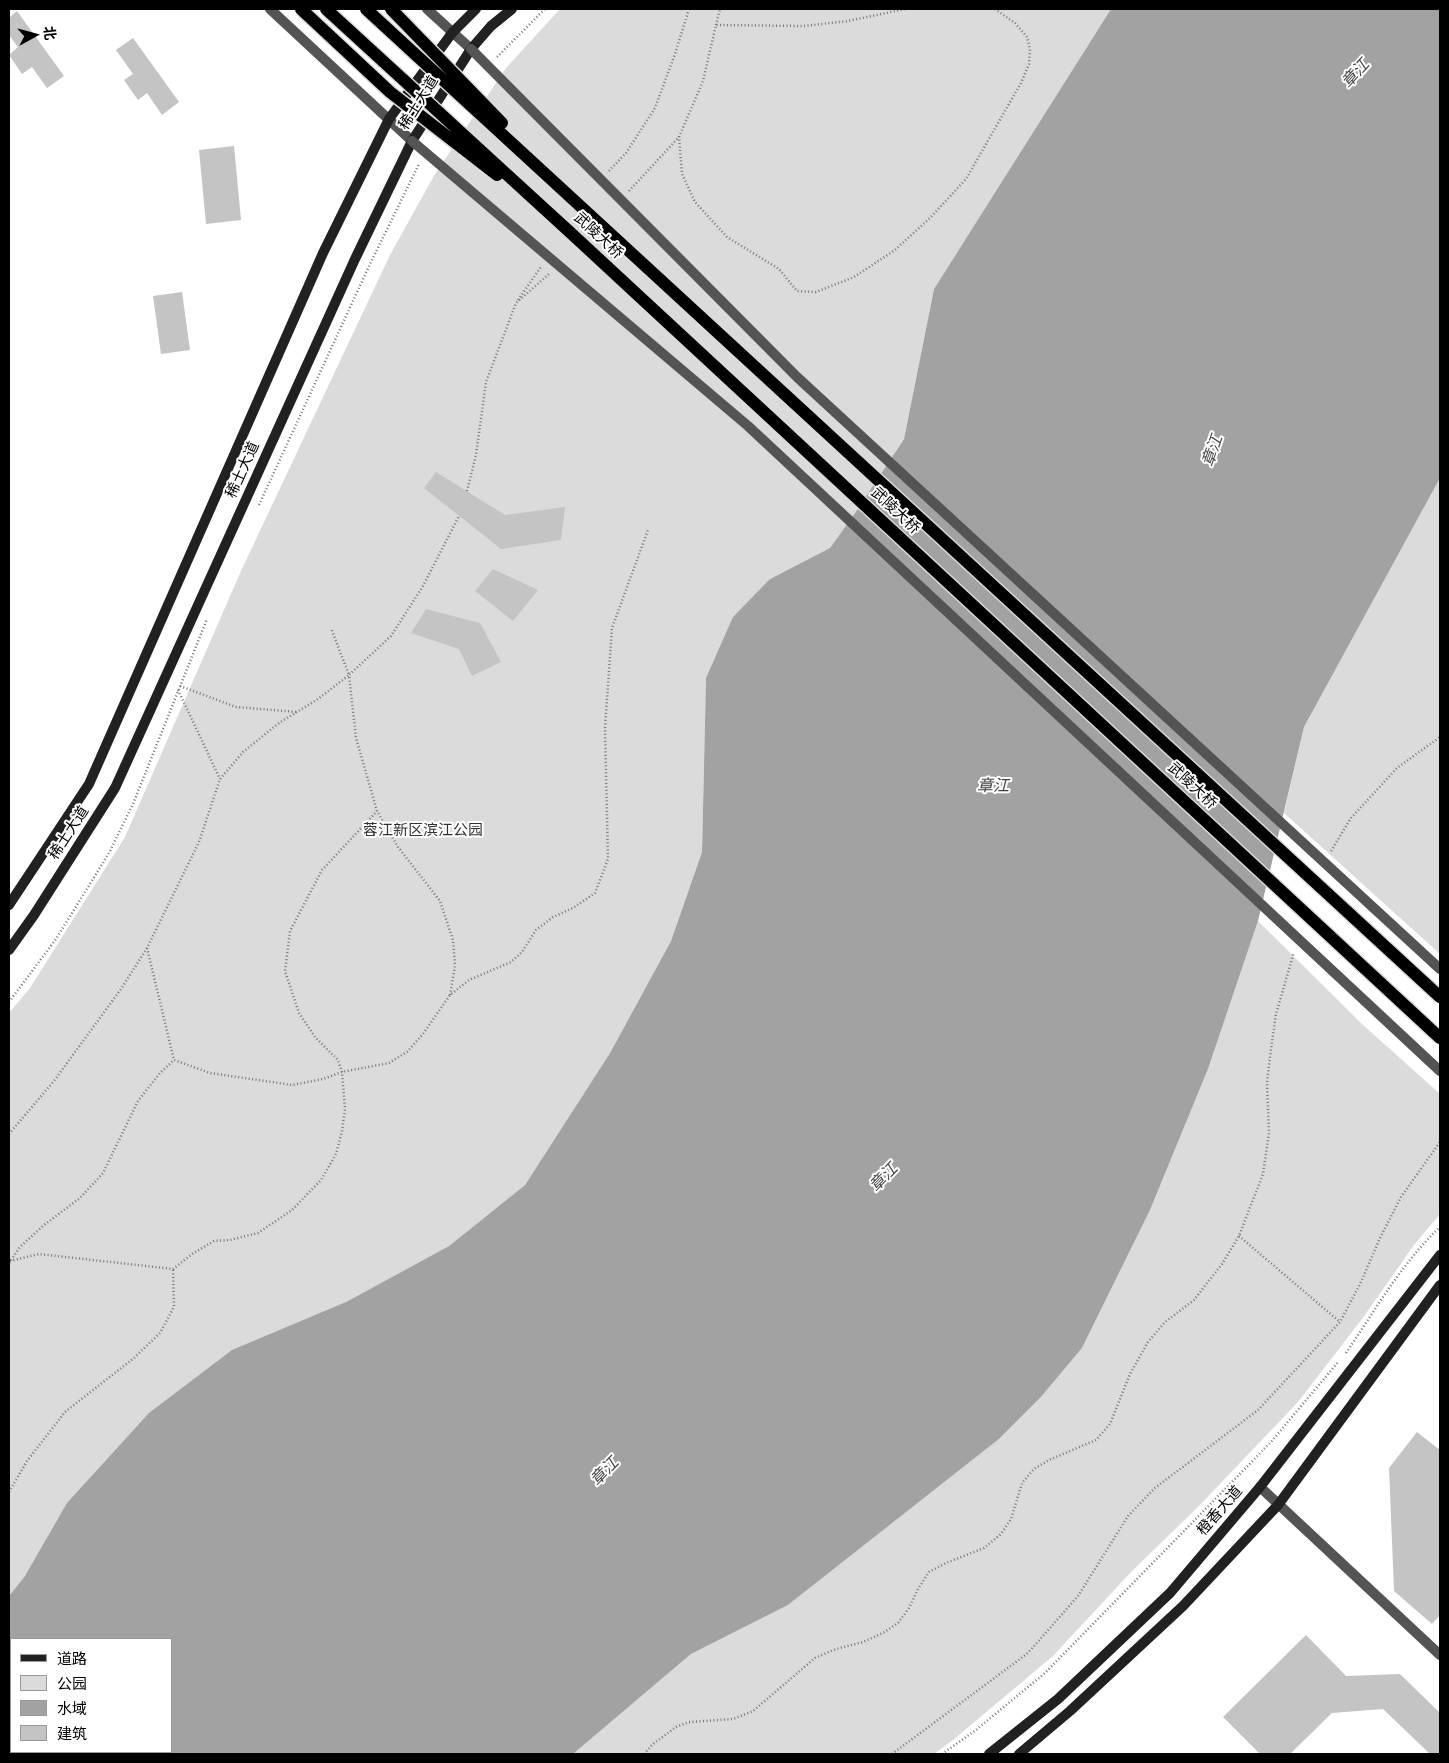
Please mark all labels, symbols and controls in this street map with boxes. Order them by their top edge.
north arrow [10,10,60,60]
text: 北 [41,25,59,41]
water label: 章江 [1338,56,1374,92]
street label: 稀土大道 [395,73,443,133]
street label: 武陵大桥 [570,209,626,263]
water label: 章江 [1199,433,1227,469]
street label: 稀土大道 [223,439,263,501]
street label: 武陵大桥 [867,484,923,538]
street label: 武陵大桥 [1164,759,1220,813]
water label: 章江 [977,777,1009,797]
street label: 稀土大道 [45,803,93,863]
park label: 蓉江新区滨江公园 [363,822,483,840]
water label: 章江 [866,1160,902,1196]
water label: 章江 [587,1454,623,1490]
street label: 橙香大道 [1194,1482,1246,1540]
legend [10,1638,172,1753]
text: 道路 [57,1650,87,1667]
text: 公园 [57,1675,87,1692]
text: 水域 [57,1700,87,1717]
text: 建筑 [57,1725,87,1742]

